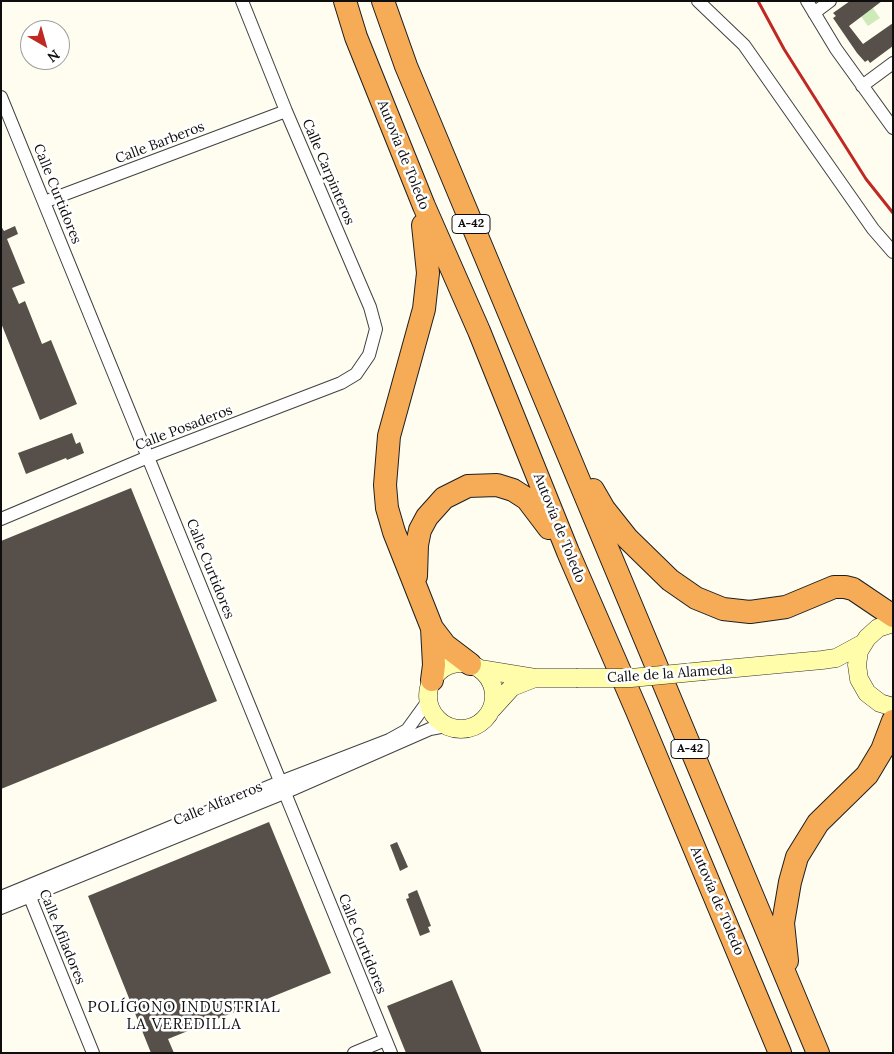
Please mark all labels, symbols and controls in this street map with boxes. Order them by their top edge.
north arrow [20,20,70,70]
text: N [44,46,63,66]
street label: Autovía de Toledo [373,98,433,212]
street label: Calle Carpinteros [298,117,358,227]
street label: Calle Barberos [113,118,207,168]
street label: Calle Curtidores [29,142,85,246]
road number: A-42 [452,214,490,233]
street label: Calle Posaderos [133,402,235,454]
street label: Autovía de Toledo [529,471,589,585]
street label: Calle Curtidores [182,517,238,621]
street label: Calle de la Alameda [607,661,733,687]
road number: A-42 [671,740,709,759]
street label: Calle Alfareros [171,778,265,830]
street label: Autovía de Toledo [686,844,748,958]
street label: Calle Afiladores [35,887,89,987]
street label: Calle Curtidores [334,892,390,996]
district label: POLÍGONO INDUSTRIAL LA VEREDILLA [85,999,283,1034]

